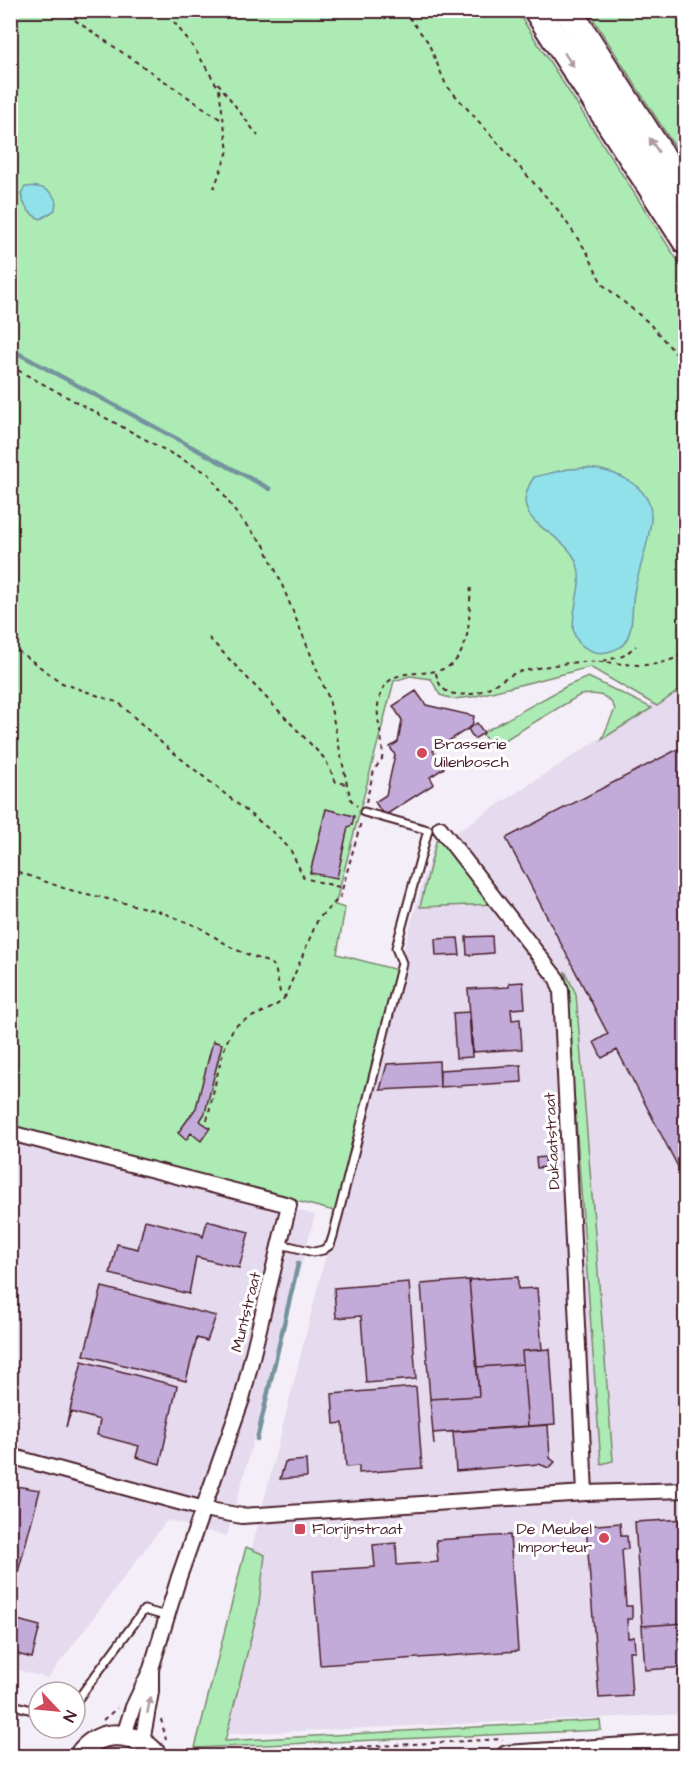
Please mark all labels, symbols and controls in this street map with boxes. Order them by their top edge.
one-way arrow [563,52,574,68]
one-way arrow [648,137,660,153]
place label: Brasserie Uilenbosch [434,733,509,773]
marker: Brasserie Uilenbosch [415,746,429,760]
street label: Dukaatstraat [538,1091,566,1190]
street label: Muntstraat [225,1269,267,1354]
place label: Florijnstraat [312,1518,403,1540]
place label: De Meubel Importeur [516,1518,592,1558]
marker: Florijnstraat [293,1522,307,1536]
marker: De Meubel Importeur [597,1531,611,1545]
north arrow [27,1680,87,1740]
one-way arrow [145,1696,154,1715]
text: N [57,1707,82,1725]

